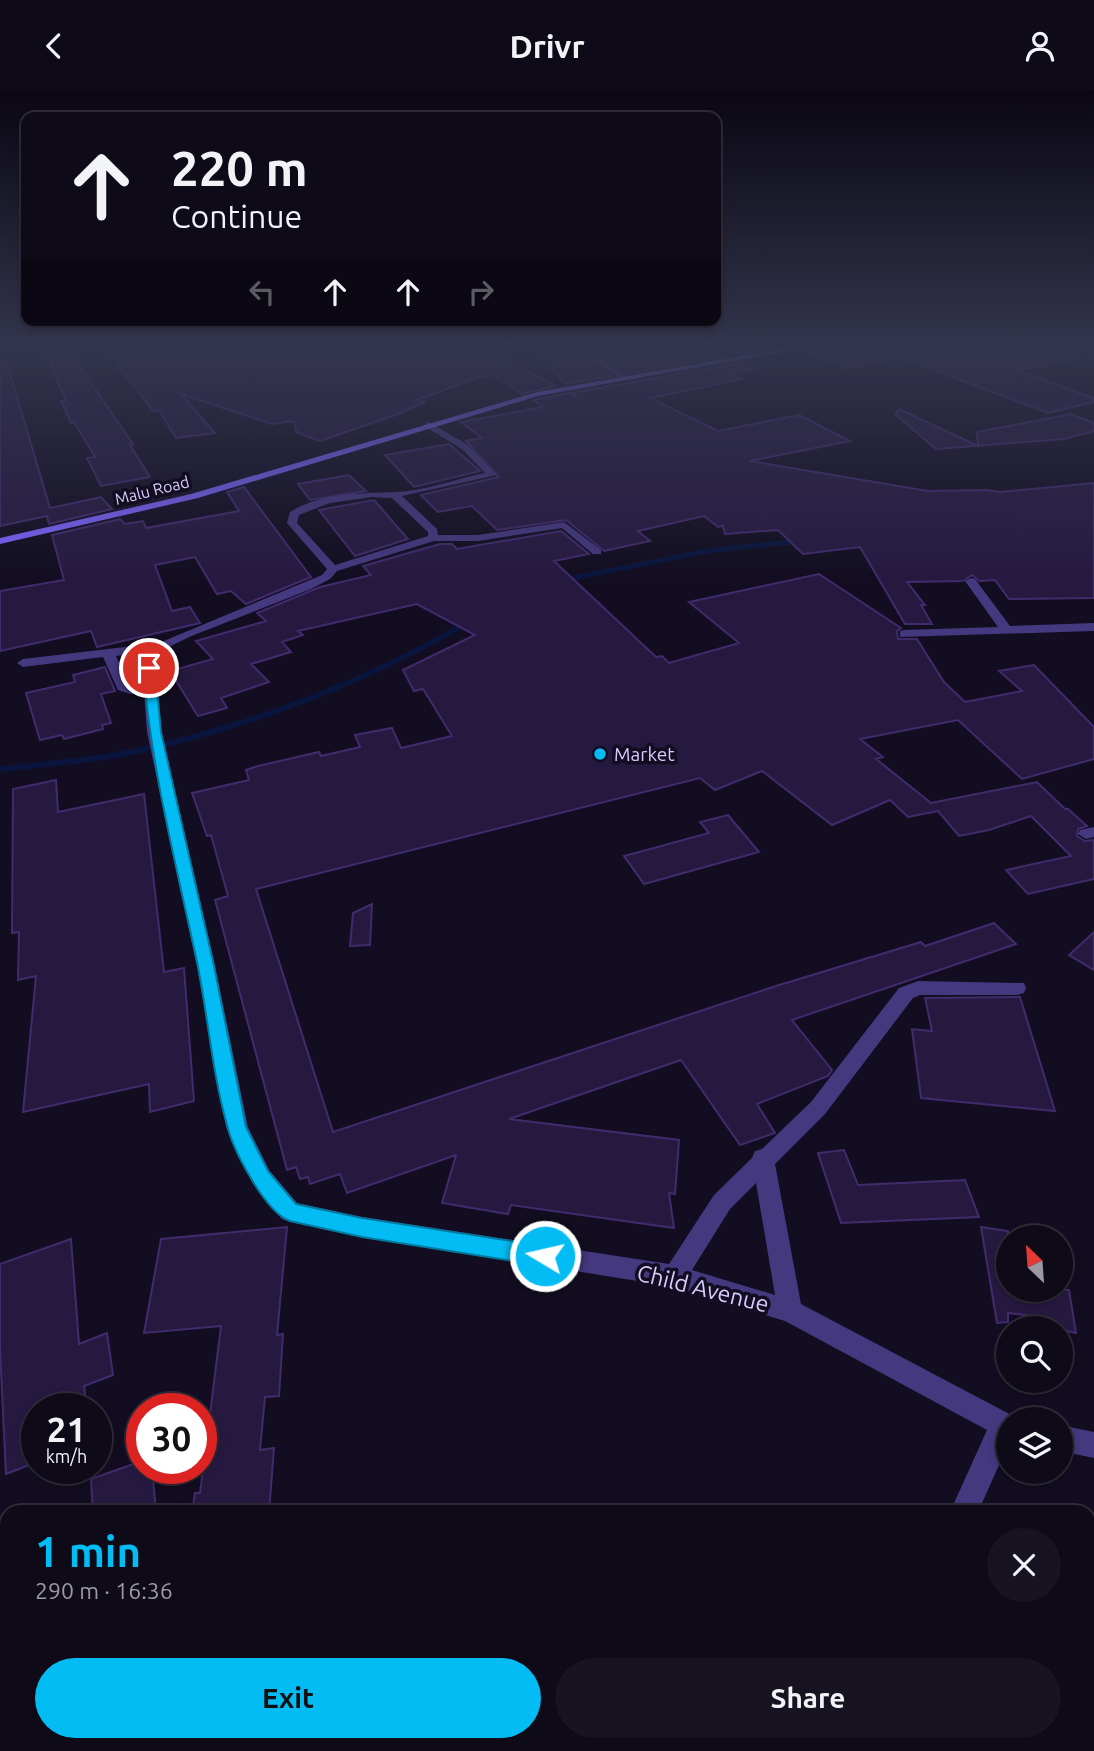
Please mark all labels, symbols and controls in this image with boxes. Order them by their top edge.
icon: back [35,27,73,65]
icon: person [1021,27,1059,65]
text: Drivr [509,28,585,64]
icon: ahead [56,140,147,231]
text: 220 m [171,140,308,195]
text: Continue [171,198,302,234]
icon: left [243,273,281,311]
icon: ahead [316,273,354,311]
icon: ahead [389,273,427,311]
icon: right [462,273,500,311]
street label: Malu Road [113,472,191,508]
pin [119,638,179,698]
icon: arrive [130,649,168,687]
place label: Market [614,743,675,765]
marker: Market [592,746,608,762]
position arrow [508,1219,582,1293]
north arrow [996,1225,1073,1302]
map controls [996,1225,1073,1484]
street label: Child Avenue [634,1260,772,1316]
button: search [996,1316,1073,1393]
speed limit sign: 30 [126,1393,217,1484]
button: layers [996,1407,1073,1484]
text: 21 [47,1409,86,1449]
text: km/h [46,1446,87,1466]
text: 1 min [35,1528,141,1575]
button: close [987,1528,1061,1602]
text: 290 m · 16:36 [35,1578,173,1603]
button: Exit [35,1658,541,1738]
button: Share [555,1658,1061,1738]

